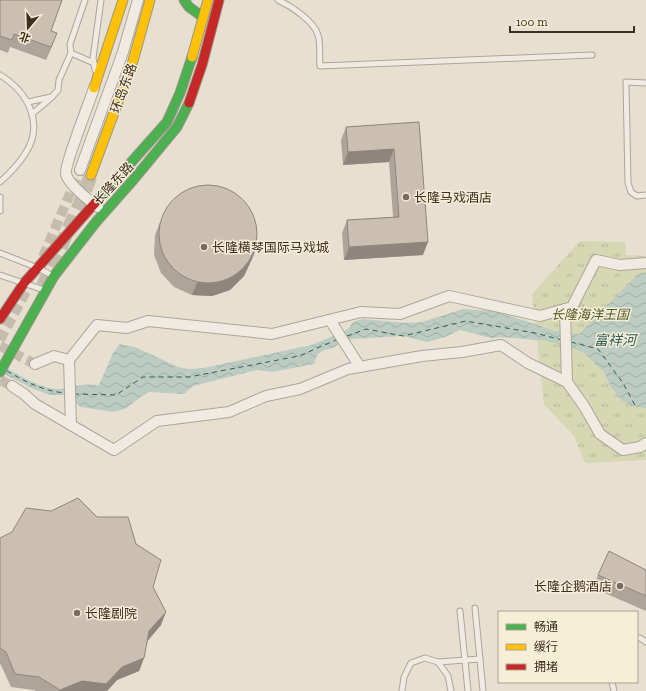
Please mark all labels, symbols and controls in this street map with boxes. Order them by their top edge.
north arrow [8,8,48,48]
scale bar [510,8,634,34]
text: 100 m [516,15,548,29]
text: 北 [18,29,32,45]
street label: 环岛东路 [108,61,139,115]
street label: 长隆东路 [90,159,136,208]
place label: 长隆马戏酒店 [414,190,492,205]
marker: 长隆马戏酒店 [401,192,411,202]
place label: 长隆横琴国际马戏城 [212,240,329,255]
marker: 长隆横琴国际马戏城 [199,242,209,252]
park label: 长隆海洋王国 [551,307,631,322]
water label: 富祥河 [594,332,639,349]
place label: 长隆企鹅酒店 [534,579,612,594]
marker: 长隆企鹅酒店 [615,581,625,591]
place label: 长隆剧院 [85,606,137,621]
marker: 长隆剧院 [72,608,82,618]
legend [498,611,638,683]
text: 畅通 [534,620,558,634]
text: 缓行 [534,640,558,654]
text: 拥堵 [534,660,558,674]

